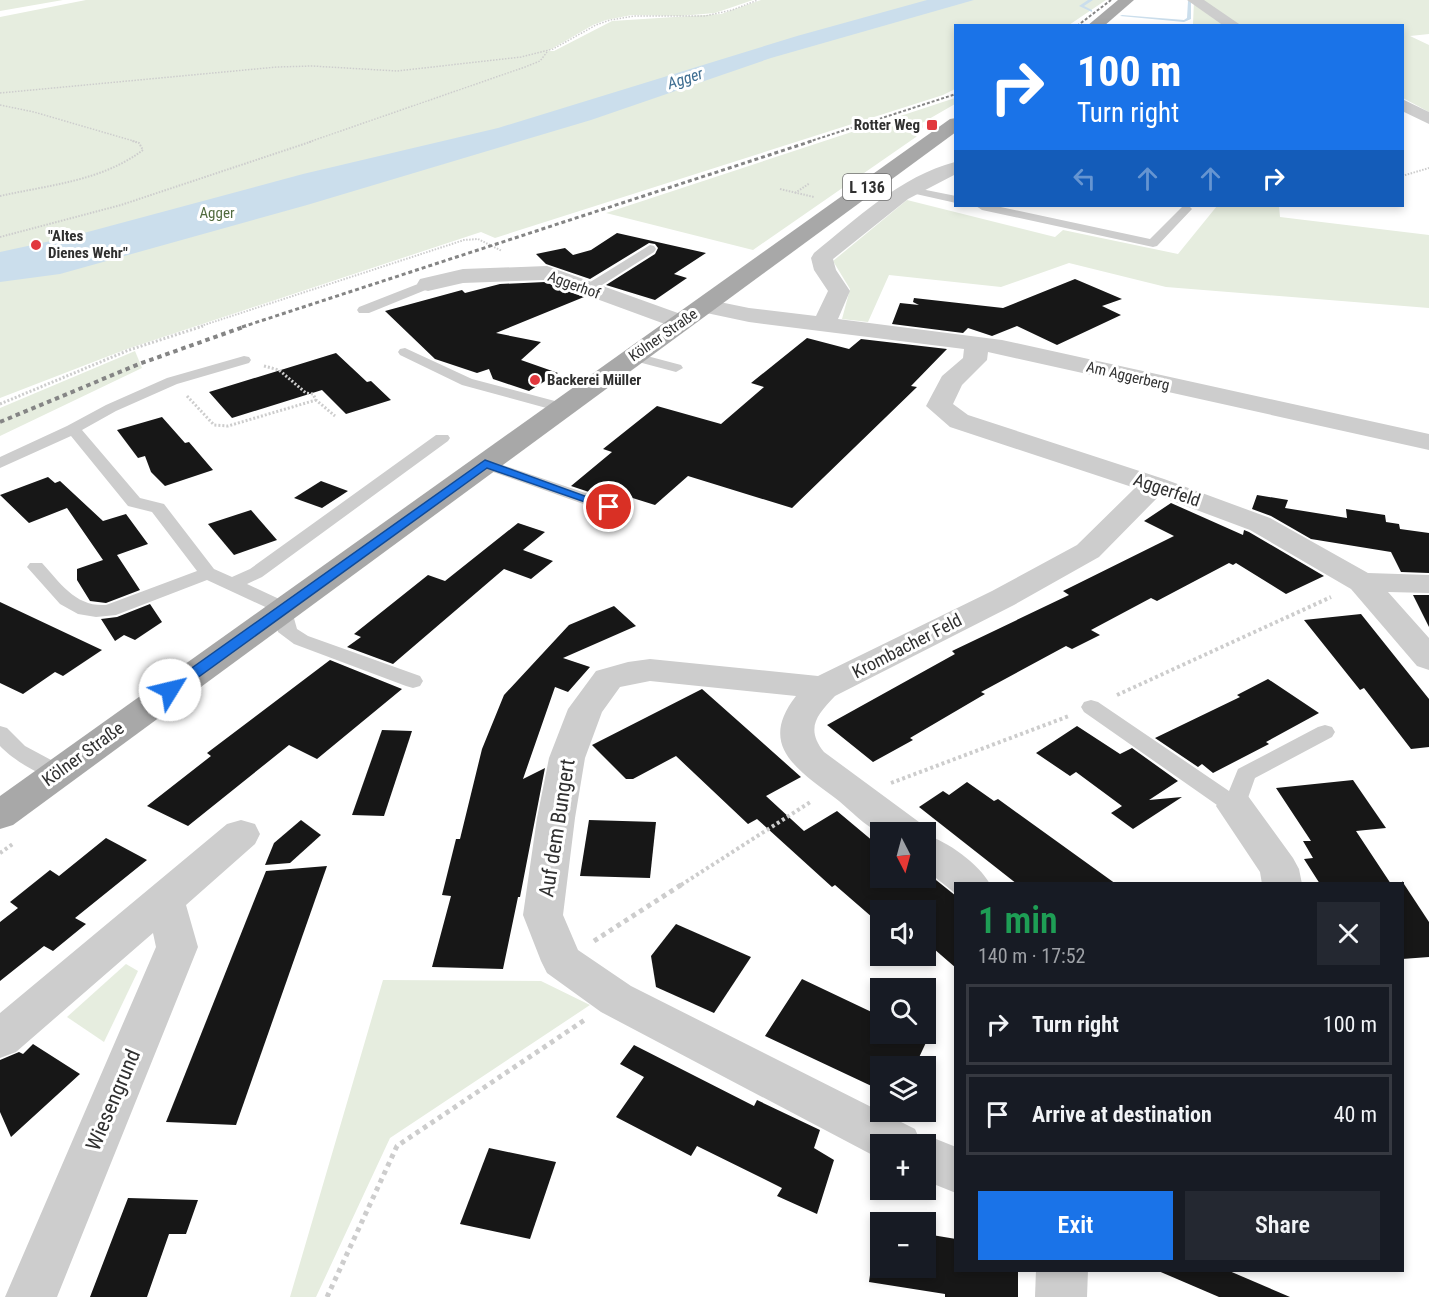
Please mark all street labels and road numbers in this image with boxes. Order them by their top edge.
road number: L 136 [843,174,891,200]
street label: Aggerhof [545,267,603,303]
street label: Kölner Straße [625,305,701,365]
street label: Am Aggerberg [1085,358,1171,394]
street label: Aggerfeld [1131,468,1203,511]
street label: Krombacher Feld [848,609,965,682]
street label: Kölner Straße [38,717,128,790]
street label: Auf dem Bungert [534,757,580,899]
street label: Wiesengrund [81,1046,145,1154]

